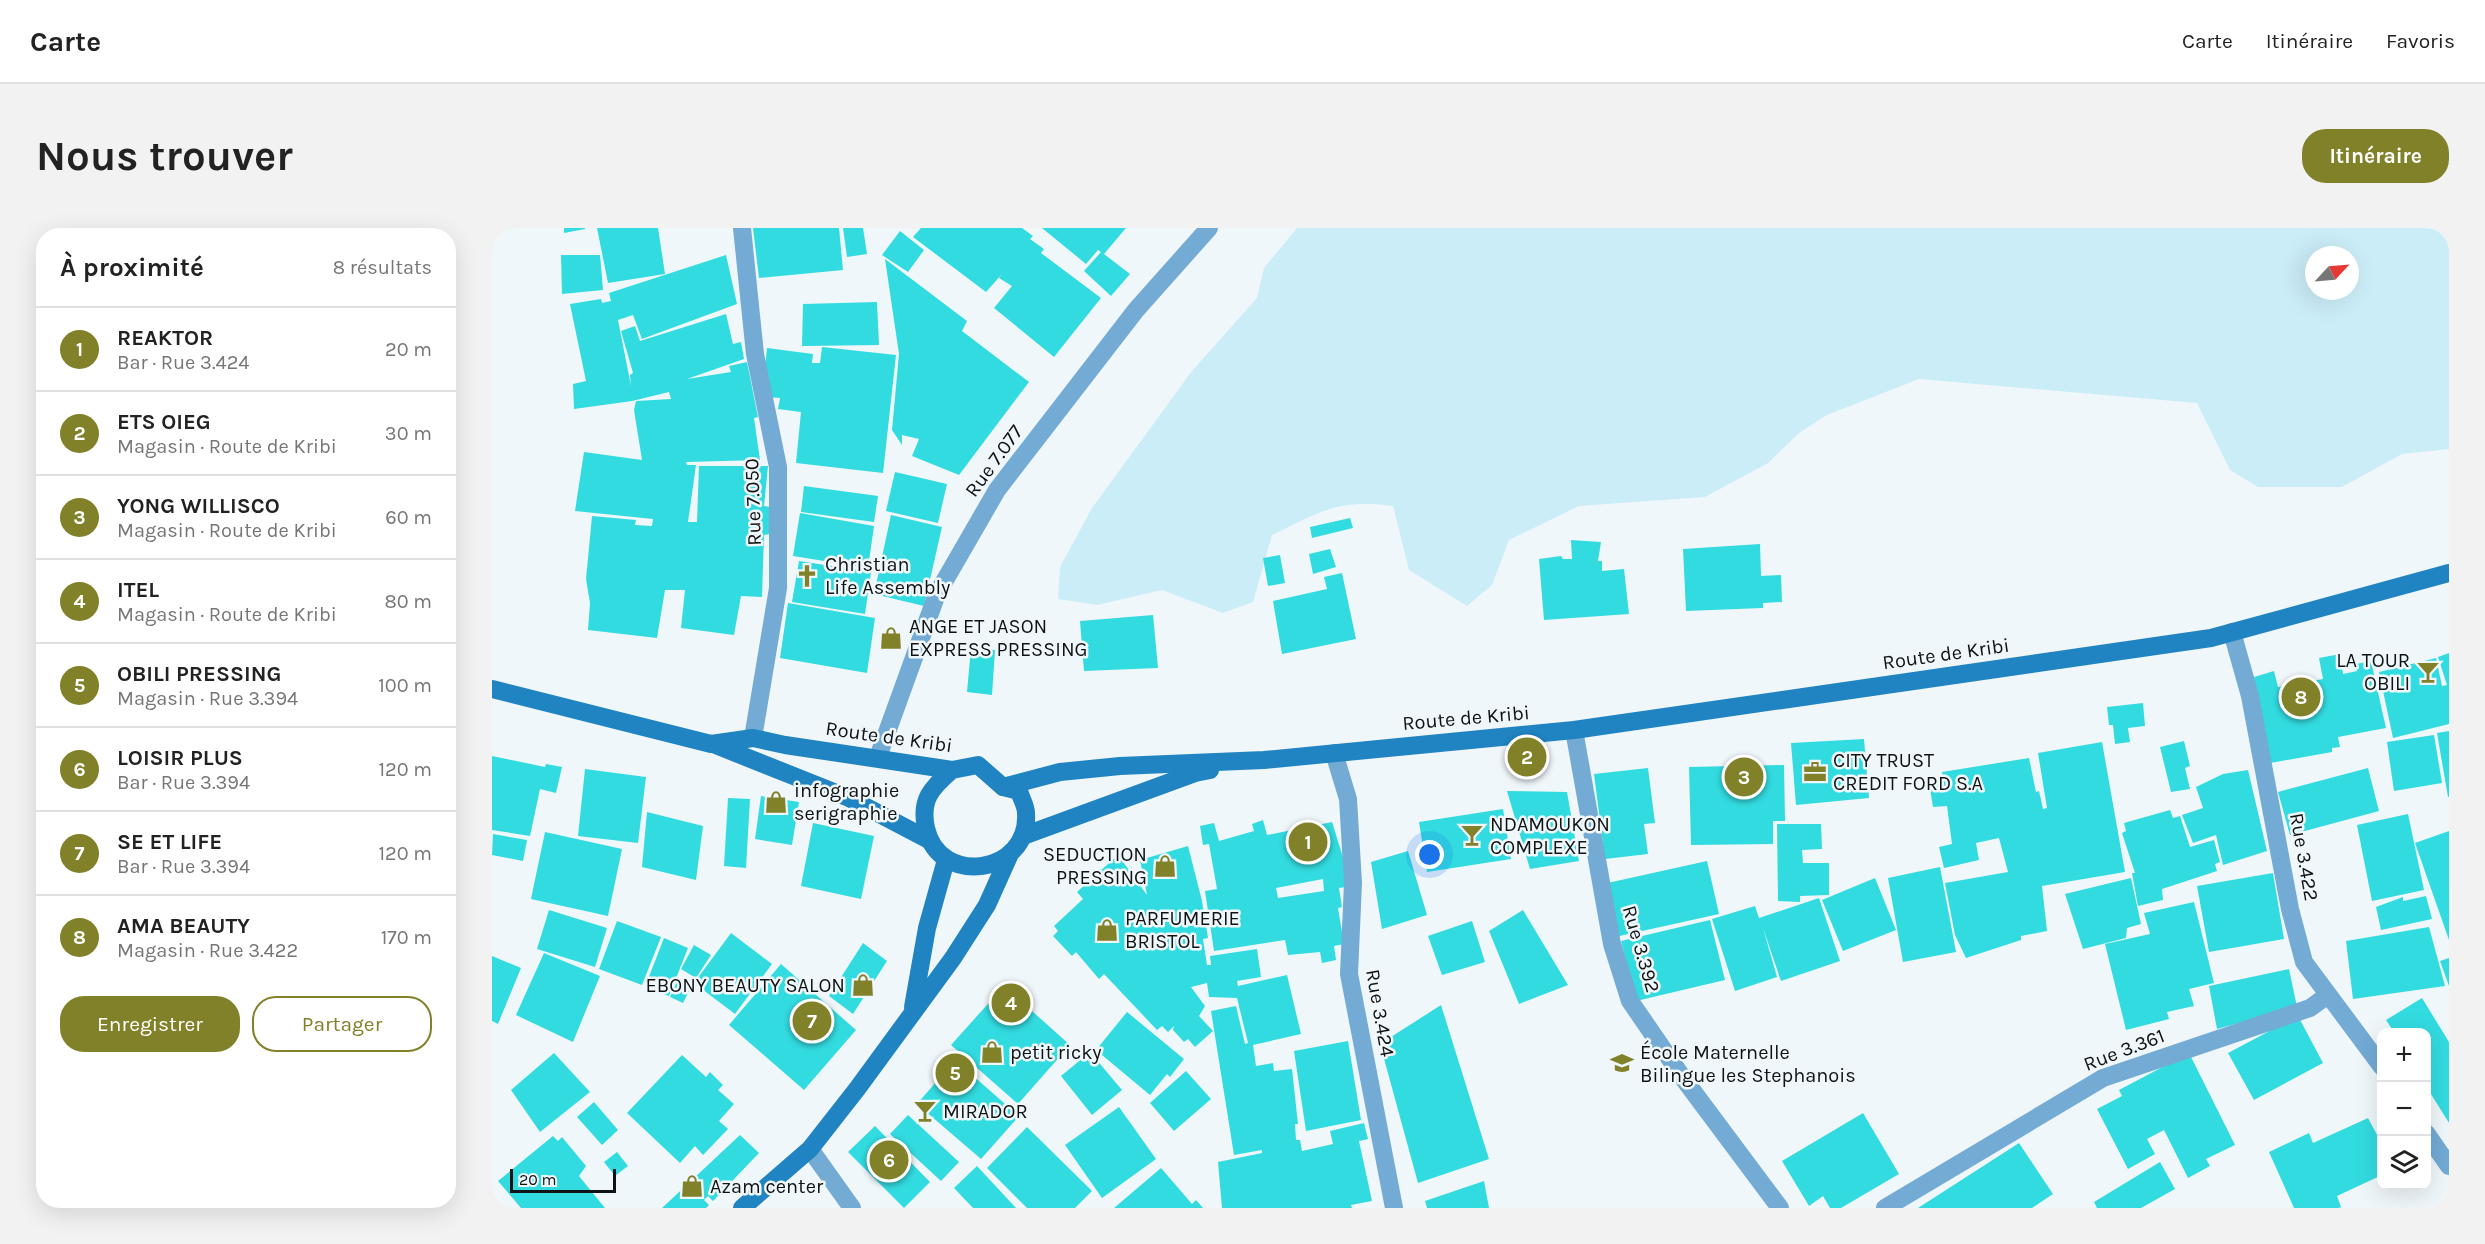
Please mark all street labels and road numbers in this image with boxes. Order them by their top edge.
street label: Rue 7.077 [960,420,1028,501]
street label: Rue 7.050 [740,458,766,546]
street label: Route de Kribi [1881,634,2011,674]
street label: Route de Kribi [1401,701,1531,735]
street label: Route de Kribi [824,717,954,757]
street label: Rue 3.422 [2285,811,2323,903]
street label: Rue 3.392 [1618,903,1664,995]
street label: Rue 3.424 [1361,967,1399,1059]
street label: Rue 3.361 [2080,1024,2168,1076]

